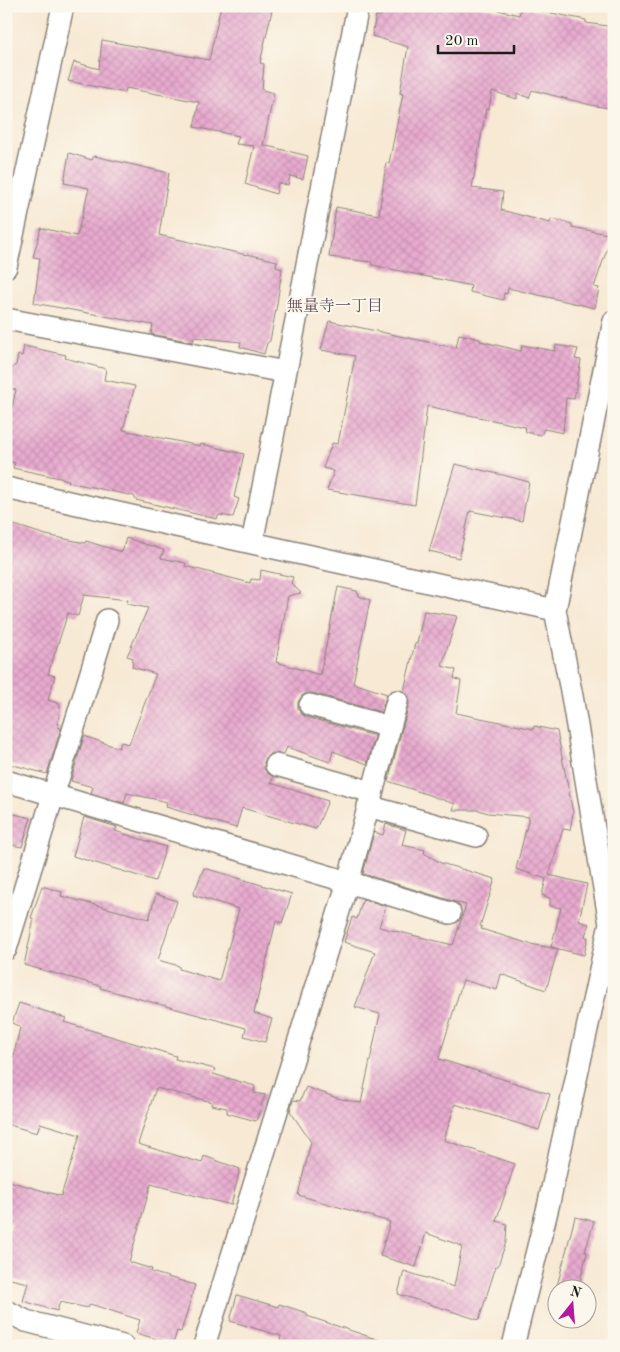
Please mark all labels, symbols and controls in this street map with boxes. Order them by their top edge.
scale bar [438,22,514,54]
text: 20 m [445,34,479,49]
district label: 無量寺一丁目 [287,297,383,315]
north arrow [548,1280,598,1330]
text: N [568,1284,583,1301]

